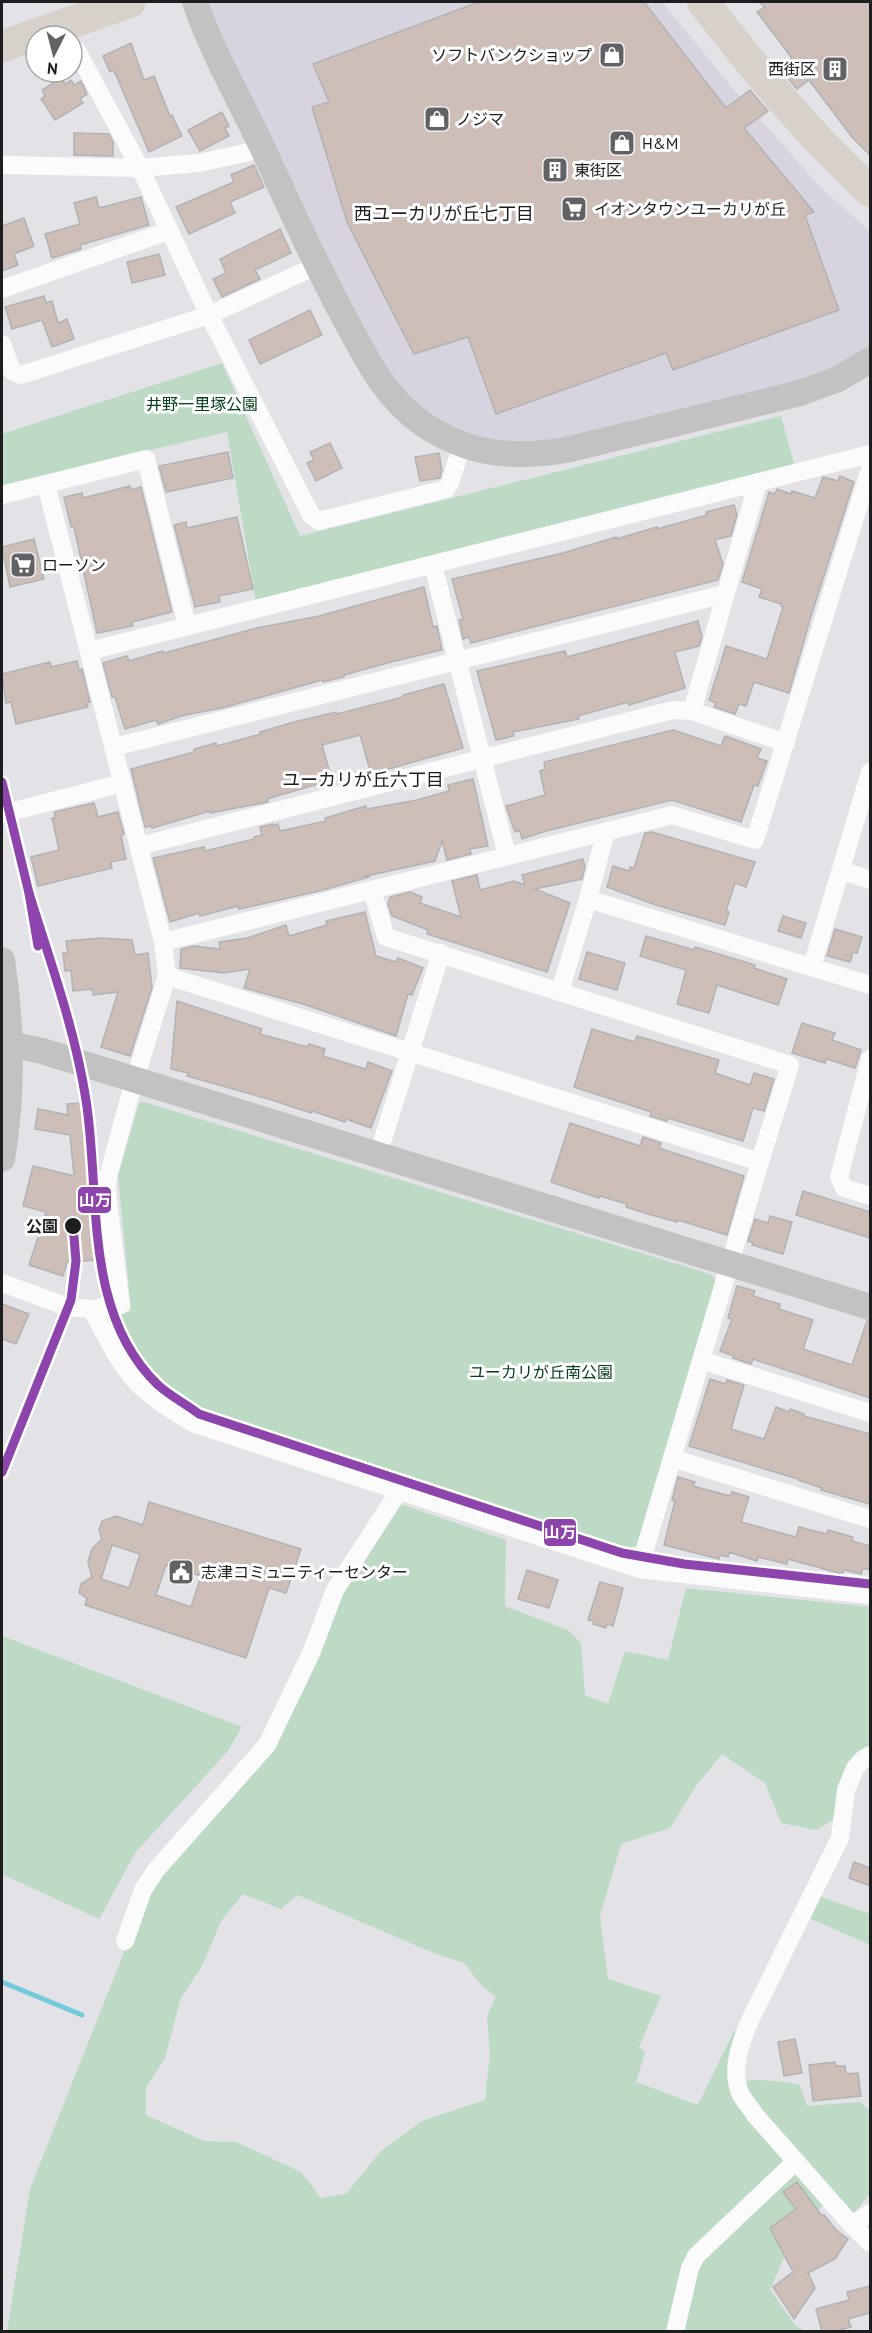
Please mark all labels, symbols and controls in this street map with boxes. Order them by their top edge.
north arrow [24,24,84,84]
shop icon: ソフトバンクショップ [597,40,627,70]
place label: ソフトバンクショップ [431,45,592,65]
building icon: 西街区 [820,54,850,84]
text: N [46,58,59,79]
place label: 西街区 [768,59,816,79]
shop icon: ノジマ [422,104,452,134]
place label: ノジマ [456,109,504,129]
shop icon: H&M [607,128,637,158]
place label: H&M [642,133,678,153]
building icon: 東街区 [540,155,570,185]
place label: 東街区 [574,160,622,180]
supermarket icon: イオンタウンユーカリが丘 [559,194,589,224]
place label: イオンタウンユーカリが丘 [594,199,786,219]
district label: 西ユーカリが丘七丁目 [354,202,534,225]
park label: 井野一里塚公園 [146,394,258,414]
supermarket icon: ローソン [8,550,38,580]
place label: ローソン [42,555,106,575]
district label: ユーカリが丘六丁目 [282,768,444,791]
line badge: 山万 [77,1186,112,1214]
text: 山万 [79,1190,111,1210]
place label: 公園 [26,1216,58,1236]
marker: 公園 [63,1216,83,1236]
park label: ユーカリが丘南公園 [469,1362,613,1382]
line badge: 山万 [543,1518,577,1547]
text: 山万 [544,1522,576,1542]
public building icon: 志津コミュニティーセンター [166,1557,196,1587]
place label: 志津コミュニティーセンター [201,1562,408,1582]

